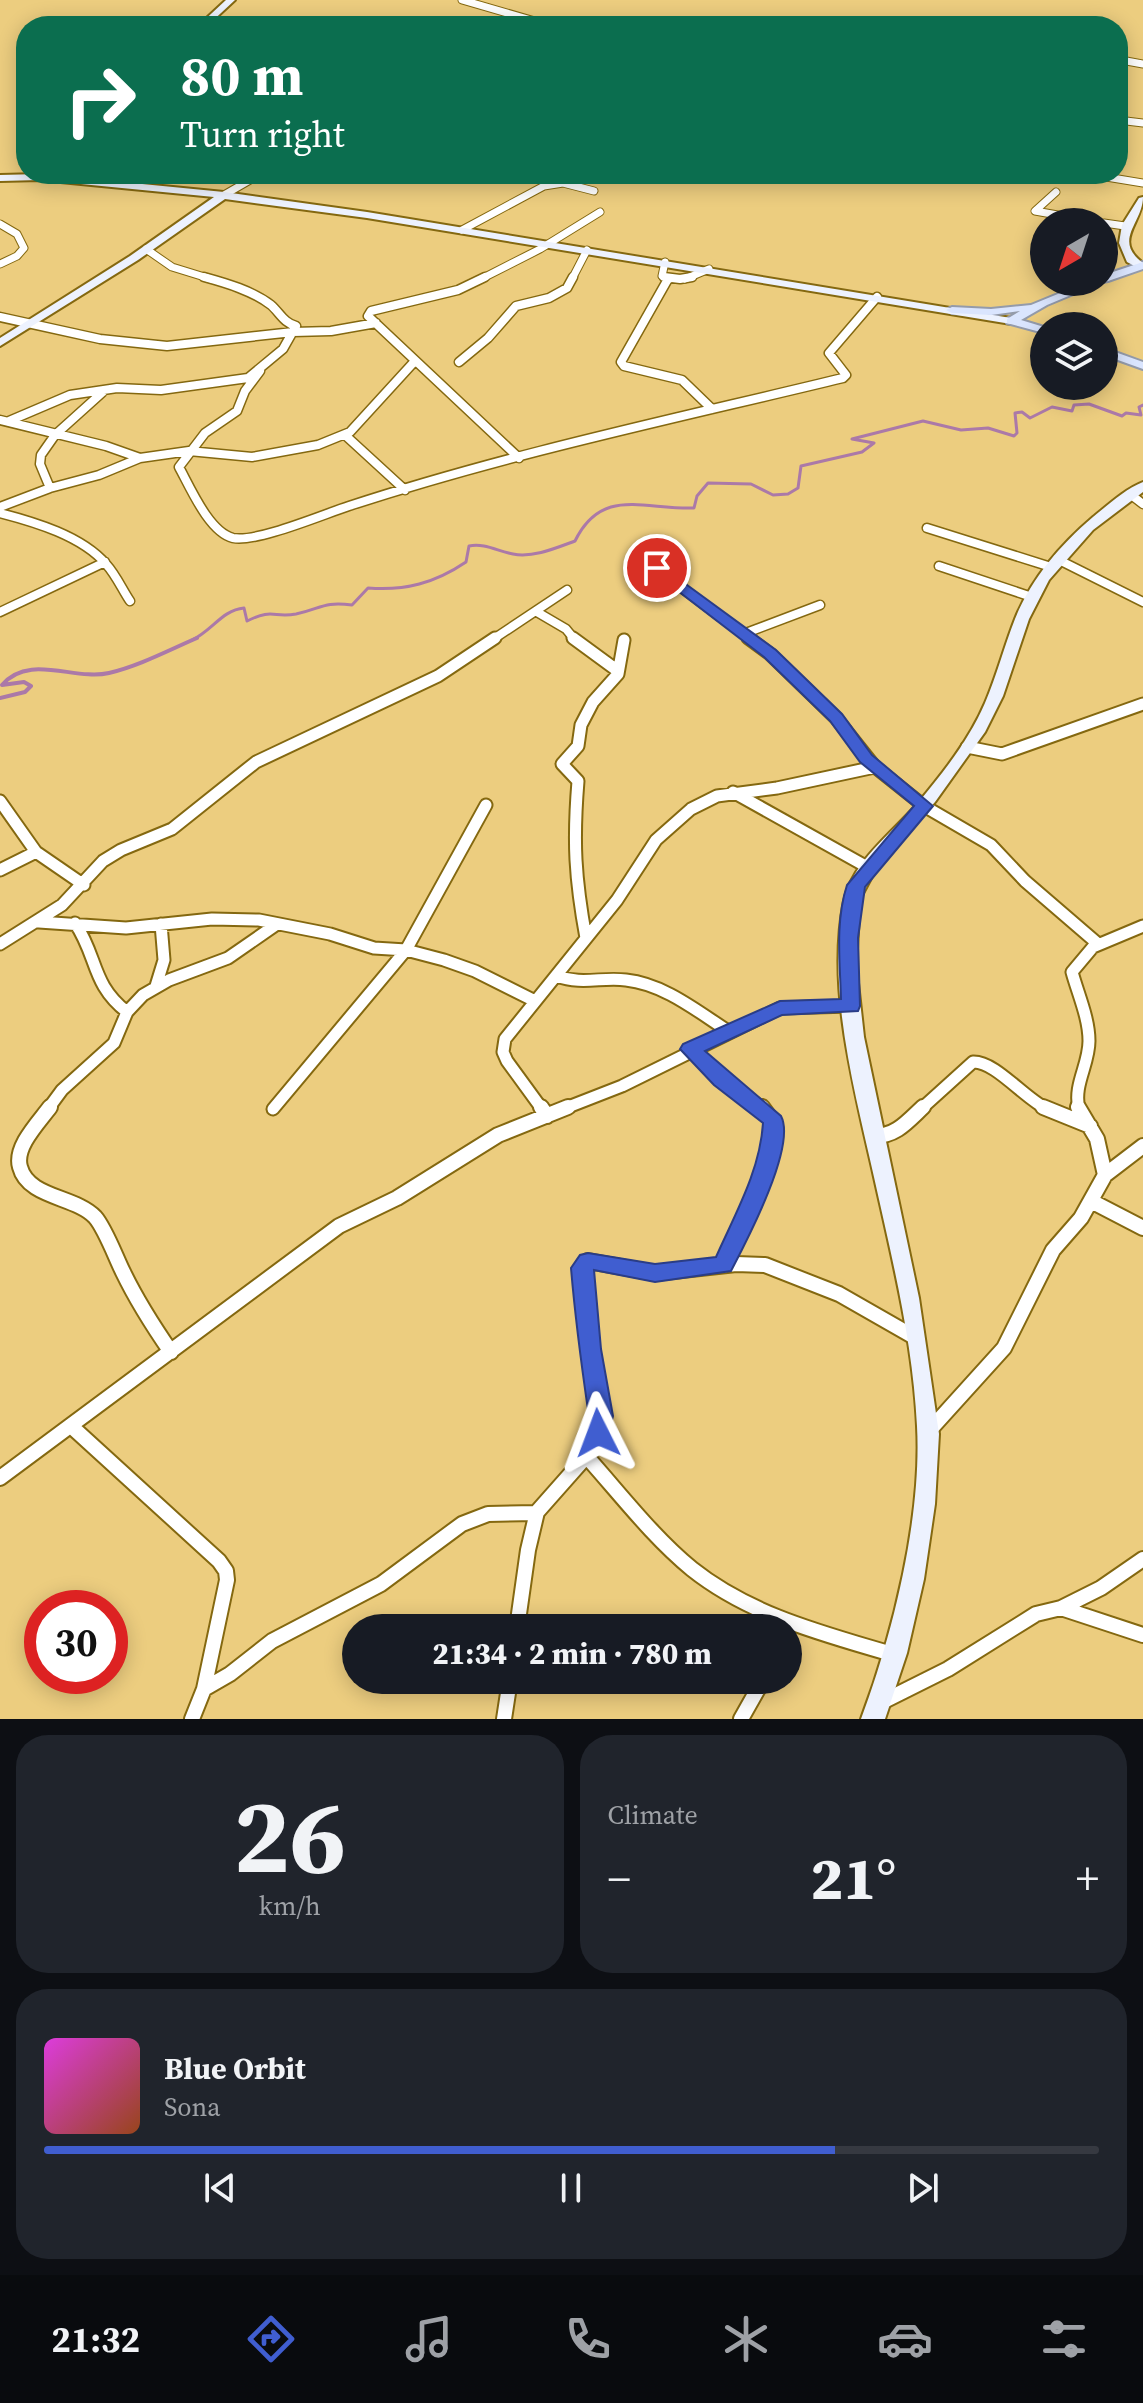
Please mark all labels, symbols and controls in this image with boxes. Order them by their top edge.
text: 80 m [180,37,303,114]
icon: right [48,48,152,152]
text: Turn right [180,110,345,159]
north arrow [1030,208,1118,296]
map controls [1030,208,1118,400]
button: layers [1030,312,1118,400]
pin [623,534,691,602]
icon: arrive [635,546,679,590]
position arrow [556,1391,640,1475]
speed limit sign: 30 [24,1590,128,1694]
text: 21:34 · 2 min · 780 m [432,1633,712,1674]
text: 26 [233,1764,346,1907]
text: Climate [608,1797,698,1833]
text: 21° [810,1837,896,1919]
text: − [608,1848,631,1909]
text: + [1076,1848,1099,1909]
text: km/h [259,1888,321,1924]
text: Blue Orbit [164,2048,306,2089]
text: Sona [164,2089,221,2125]
icon: previous [198,2166,242,2210]
icon: pause [549,2166,593,2210]
icon: next [901,2166,945,2210]
icon: directions [243,2311,299,2367]
icon: music [401,2311,457,2367]
icon: phone [560,2311,616,2367]
icon: climate [718,2311,774,2367]
icon: car [877,2311,933,2367]
icon: filters [1036,2311,1092,2367]
text: 21:32 [51,2315,140,2364]

